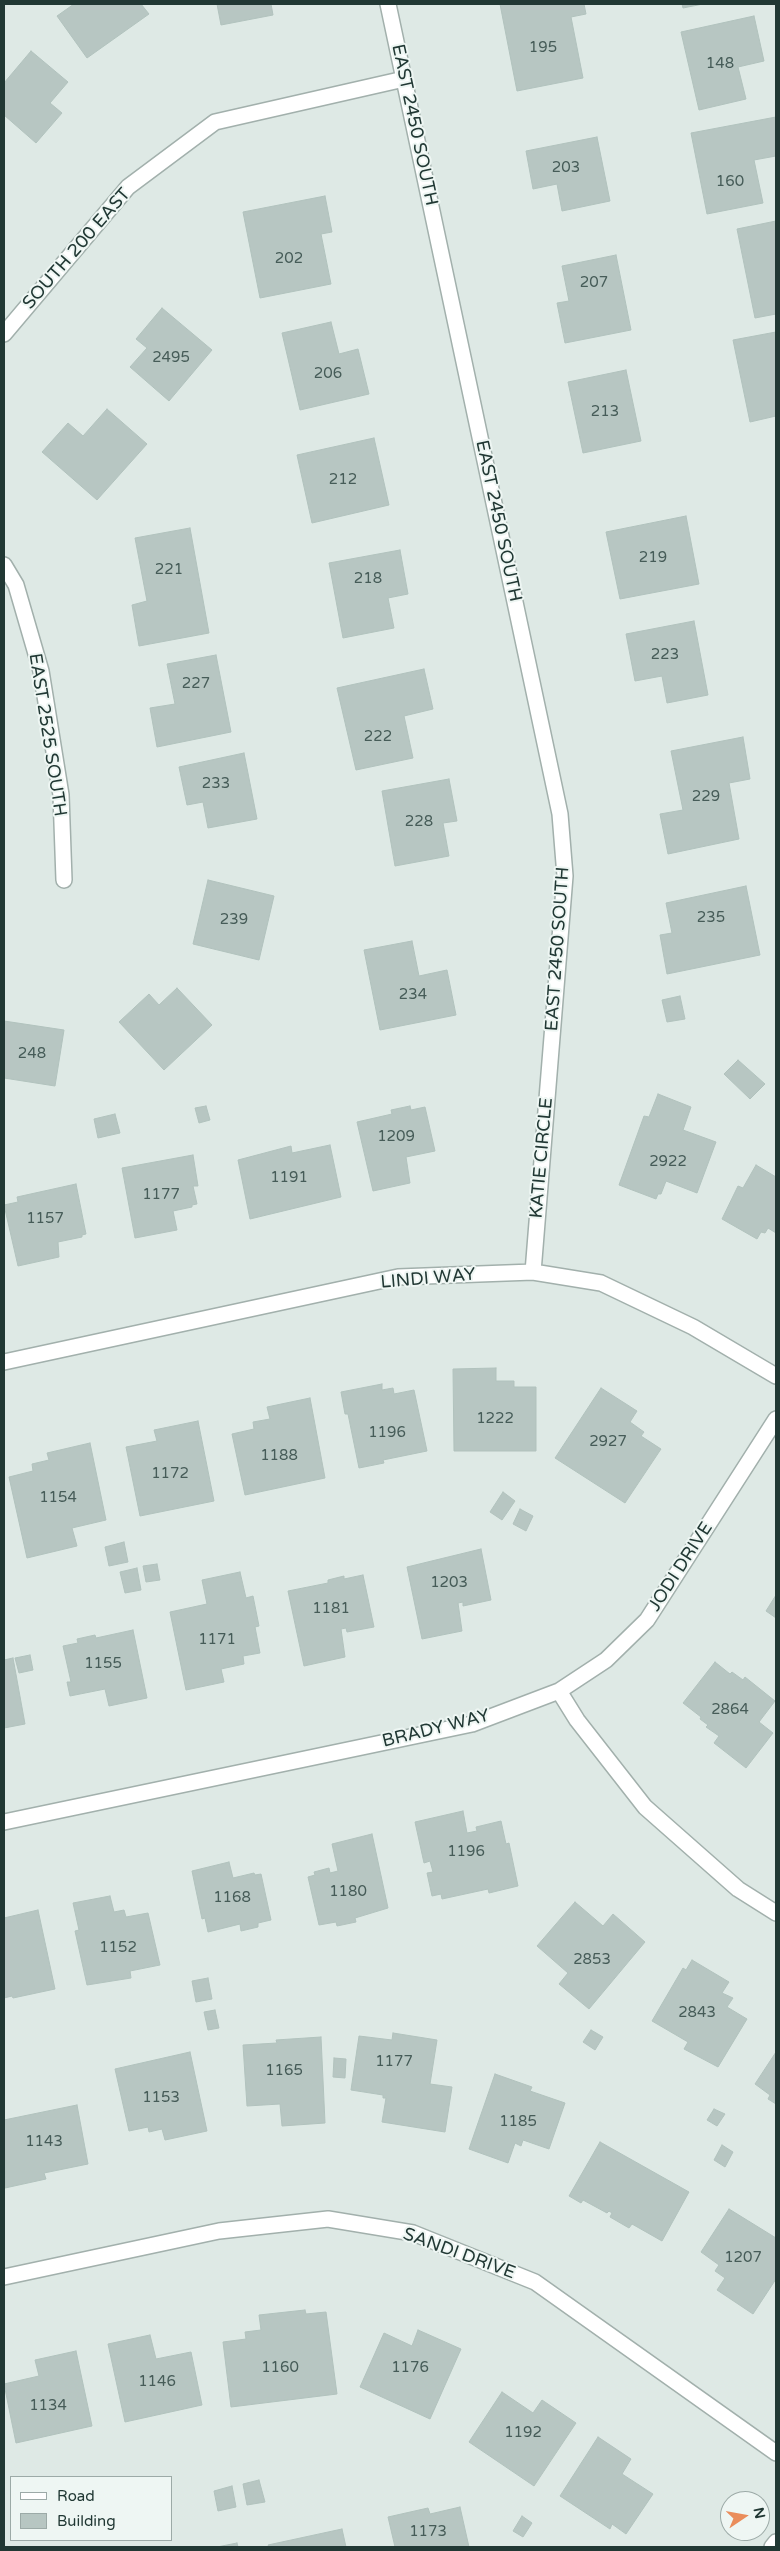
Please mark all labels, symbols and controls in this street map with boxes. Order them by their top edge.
house number: 195 [529,39,557,57]
street label: EAST 2450 SOUTH [386,42,442,208]
house number: 148 [706,55,734,73]
house number: 203 [552,159,580,177]
house number: 160 [716,173,744,191]
street label: SOUTH 200 EAST [19,184,135,314]
house number: 202 [275,250,303,268]
house number: 207 [580,274,608,292]
house number: 2495 [152,349,190,367]
house number: 206 [314,365,342,383]
house number: 213 [591,403,619,421]
street label: EAST 2450 SOUTH [470,438,526,604]
house number: 212 [329,471,357,489]
house number: 219 [639,549,667,567]
house number: 221 [155,561,183,579]
house number: 218 [354,570,382,588]
house number: 223 [651,646,679,664]
street label: EAST 2525 SOUTH [23,652,71,818]
house number: 227 [182,675,210,693]
house number: 222 [364,728,392,746]
house number: 233 [202,775,230,793]
house number: 229 [692,788,720,806]
house number: 228 [405,813,433,831]
street label: EAST 2450 SOUTH [541,866,575,1032]
house number: 235 [697,909,725,927]
house number: 239 [220,911,248,929]
house number: 234 [399,986,427,1004]
house number: 248 [18,1045,46,1063]
street label: KATIE CIRCLE [526,1097,558,1219]
house number: 1209 [377,1128,415,1146]
house number: 2922 [649,1153,687,1171]
house number: 1191 [270,1169,308,1187]
house number: 1177 [142,1186,180,1204]
house number: 1157 [26,1210,64,1228]
street label: LINDI WAY [380,1264,476,1294]
house number: 1222 [476,1410,514,1428]
house number: 1196 [368,1424,406,1442]
house number: 2927 [589,1433,627,1451]
house number: 1188 [260,1447,298,1465]
house number: 1172 [151,1465,189,1483]
house number: 1154 [39,1489,77,1507]
street label: JODI DRIVE [644,1518,718,1616]
house number: 1203 [430,1574,468,1592]
house number: 1181 [312,1600,350,1618]
house number: 1171 [198,1631,236,1649]
house number: 1155 [84,1655,122,1673]
house number: 2864 [711,1701,749,1719]
street label: BRADY WAY [380,1705,492,1753]
house number: 1196 [447,1843,485,1861]
house number: 1180 [329,1883,367,1901]
house number: 1168 [213,1889,251,1907]
house number: 1152 [99,1939,137,1957]
house number: 2853 [573,1951,611,1969]
house number: 2843 [678,2004,716,2022]
house number: 1177 [375,2053,413,2071]
house number: 1165 [265,2062,303,2080]
house number: 1153 [142,2089,180,2107]
house number: 1185 [499,2113,537,2131]
house number: 1143 [25,2133,63,2151]
street label: SANDI DRIVE [400,2224,518,2284]
house number: 1207 [724,2249,762,2267]
house number: 1160 [261,2359,299,2377]
house number: 1176 [391,2359,429,2377]
house number: 1146 [138,2373,176,2391]
house number: 1134 [29,2397,67,2415]
house number: 1192 [504,2424,542,2442]
legend [10,2476,172,2541]
text: Road [57,2487,95,2505]
north arrow [720,2491,770,2541]
text: N [750,2506,769,2520]
text: Building [57,2512,116,2530]
house number: 1173 [409,2523,447,2541]

